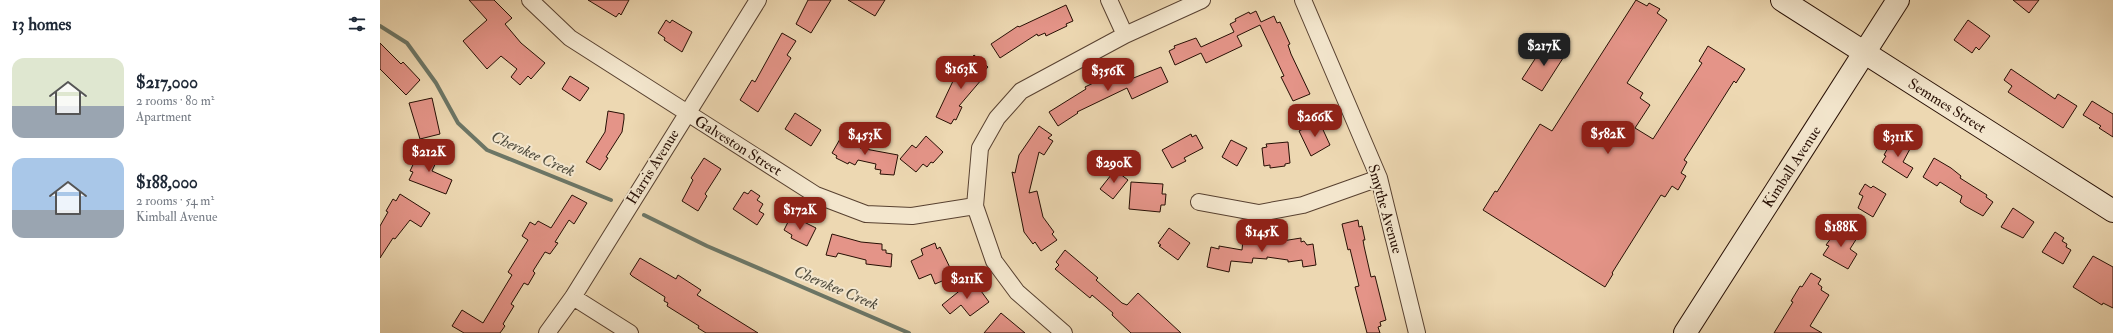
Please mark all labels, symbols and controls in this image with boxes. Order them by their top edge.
icon: filters [346,13,368,35]
text: 13 homes [12,14,71,35]
pin: $217K [1516,33,1572,67]
text: $217K [1527,38,1561,54]
pin: $163K [933,56,989,90]
pin: $356K [1080,58,1136,92]
text: $163K [945,61,977,77]
text: $356K [1091,63,1125,79]
text: $217,000 [136,72,198,93]
icon: home [44,74,92,122]
street label: Semmes Street [1904,74,1990,138]
text: 2 rooms · 80 m² [136,93,214,109]
pin: $266K [1287,104,1343,138]
text: Apartment [136,109,192,125]
text: $266K [1297,109,1333,125]
street label: Galveston Street [691,112,785,180]
pin: $582K [1580,121,1636,155]
pin: $453K [837,122,893,156]
street label: Kimball Avenue [1758,122,1826,212]
pin: $311K [1870,124,1926,158]
street label: Harris Avenue [622,126,684,208]
text: $582K [1591,126,1625,142]
water label: Cherokee Creek [488,127,578,182]
text: $453K [848,127,882,143]
text: $311K [1883,129,1913,145]
pin: $212K [401,139,457,173]
text: $212K [412,144,446,160]
pin: $290K [1086,150,1142,184]
text: $290K [1096,155,1132,171]
street label: Smythe Avenue [1363,162,1407,256]
text: $188,000 [136,172,198,193]
icon: home [44,174,92,222]
text: 2 rooms · 54 m² [136,193,214,209]
pin: $172K [772,197,828,231]
text: $172K [783,202,817,218]
text: Kimball Avenue [136,209,217,225]
pin: $188K [1813,214,1869,248]
pin: $145K [1234,219,1290,253]
text: $188K [1824,219,1858,235]
text: $145K [1245,224,1279,240]
water label: Cherokee Creek [791,261,881,315]
pin: $211K [939,266,995,300]
text: $211K [951,271,983,287]

